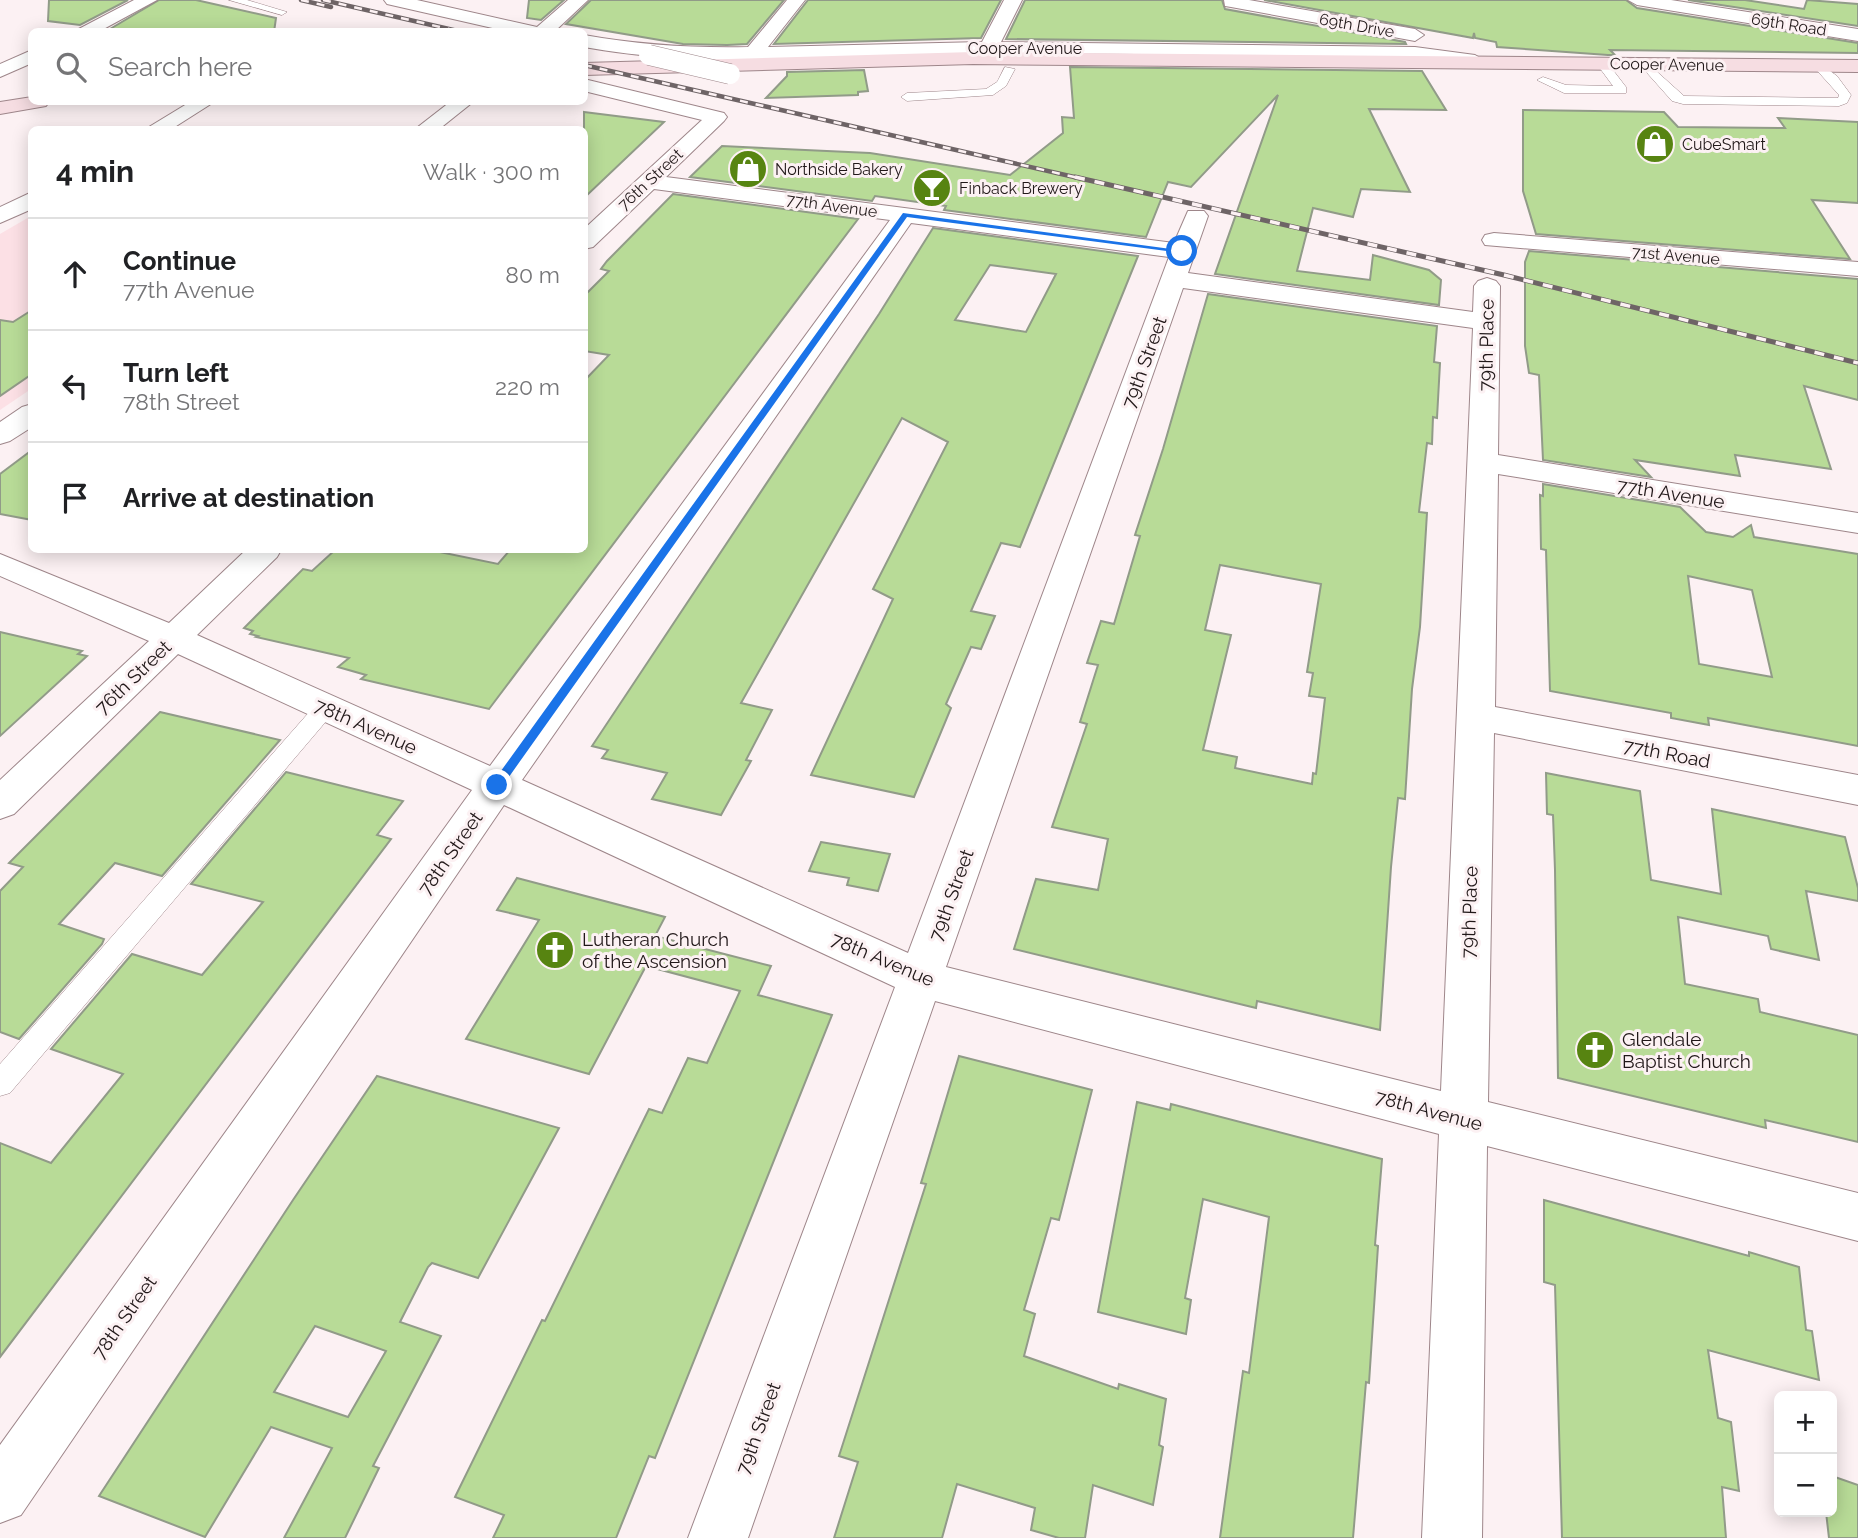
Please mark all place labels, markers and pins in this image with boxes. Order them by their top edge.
shop icon: CubeSmart [1634,123,1676,165]
place label: CubeSmart [1682,135,1766,154]
shop icon: Northside Bakery [727,148,769,190]
place label: Northside Bakery [775,160,903,179]
bar icon: Finback Brewery [911,167,953,209]
place label: Finback Brewery [959,179,1083,198]
place label: Lutheran Church of the Ascension [582,928,729,972]
church icon: Lutheran Church of the Ascension [534,929,576,971]
place label: Glendale Baptist Church [1622,1028,1751,1072]
church icon: Glendale Baptist Church [1574,1029,1616,1071]

